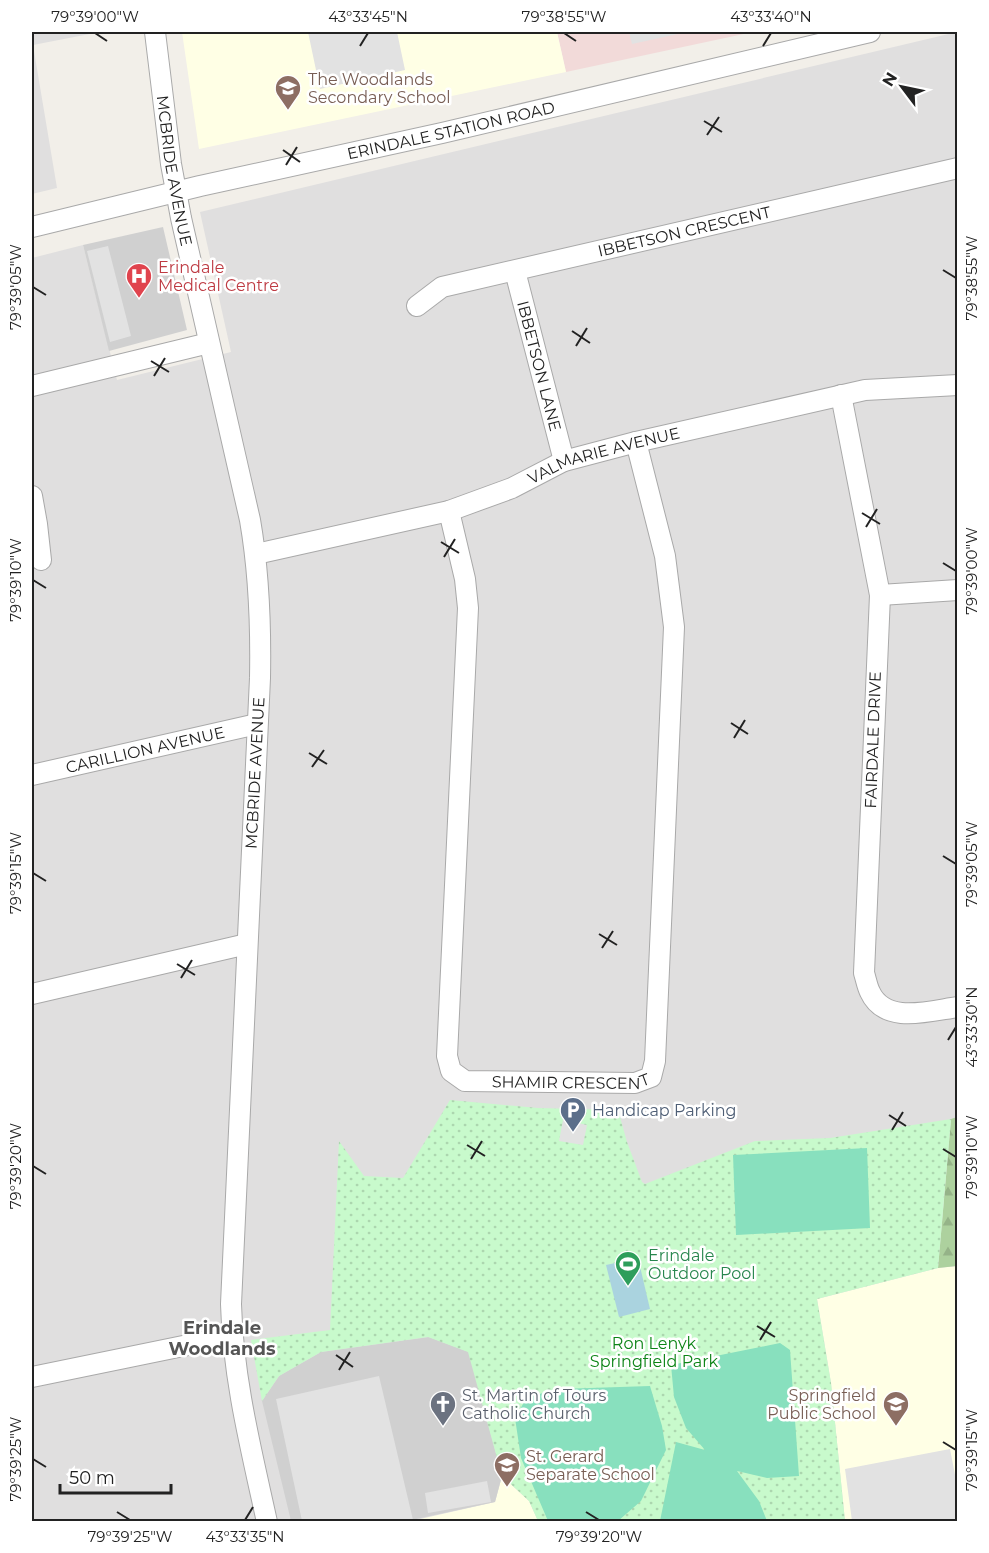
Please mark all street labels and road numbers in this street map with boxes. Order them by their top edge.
street label: MCBRIDE AVENUE [153,94,197,248]
street label: ERINDALE STATION ROAD [345,97,557,163]
street label: IBBETSON CRESCENT [596,202,773,260]
street label: IBBETSON LANE [514,299,565,433]
street label: VALMARIE AVENUE [524,423,681,488]
street label: FAIRDALE DRIVE [861,671,885,809]
street label: MCBRIDE AVENUE [242,697,268,849]
street label: CARILLION AVENUE [64,722,226,777]
street label: SHAMIR CRESCENT [492,1069,653,1093]

